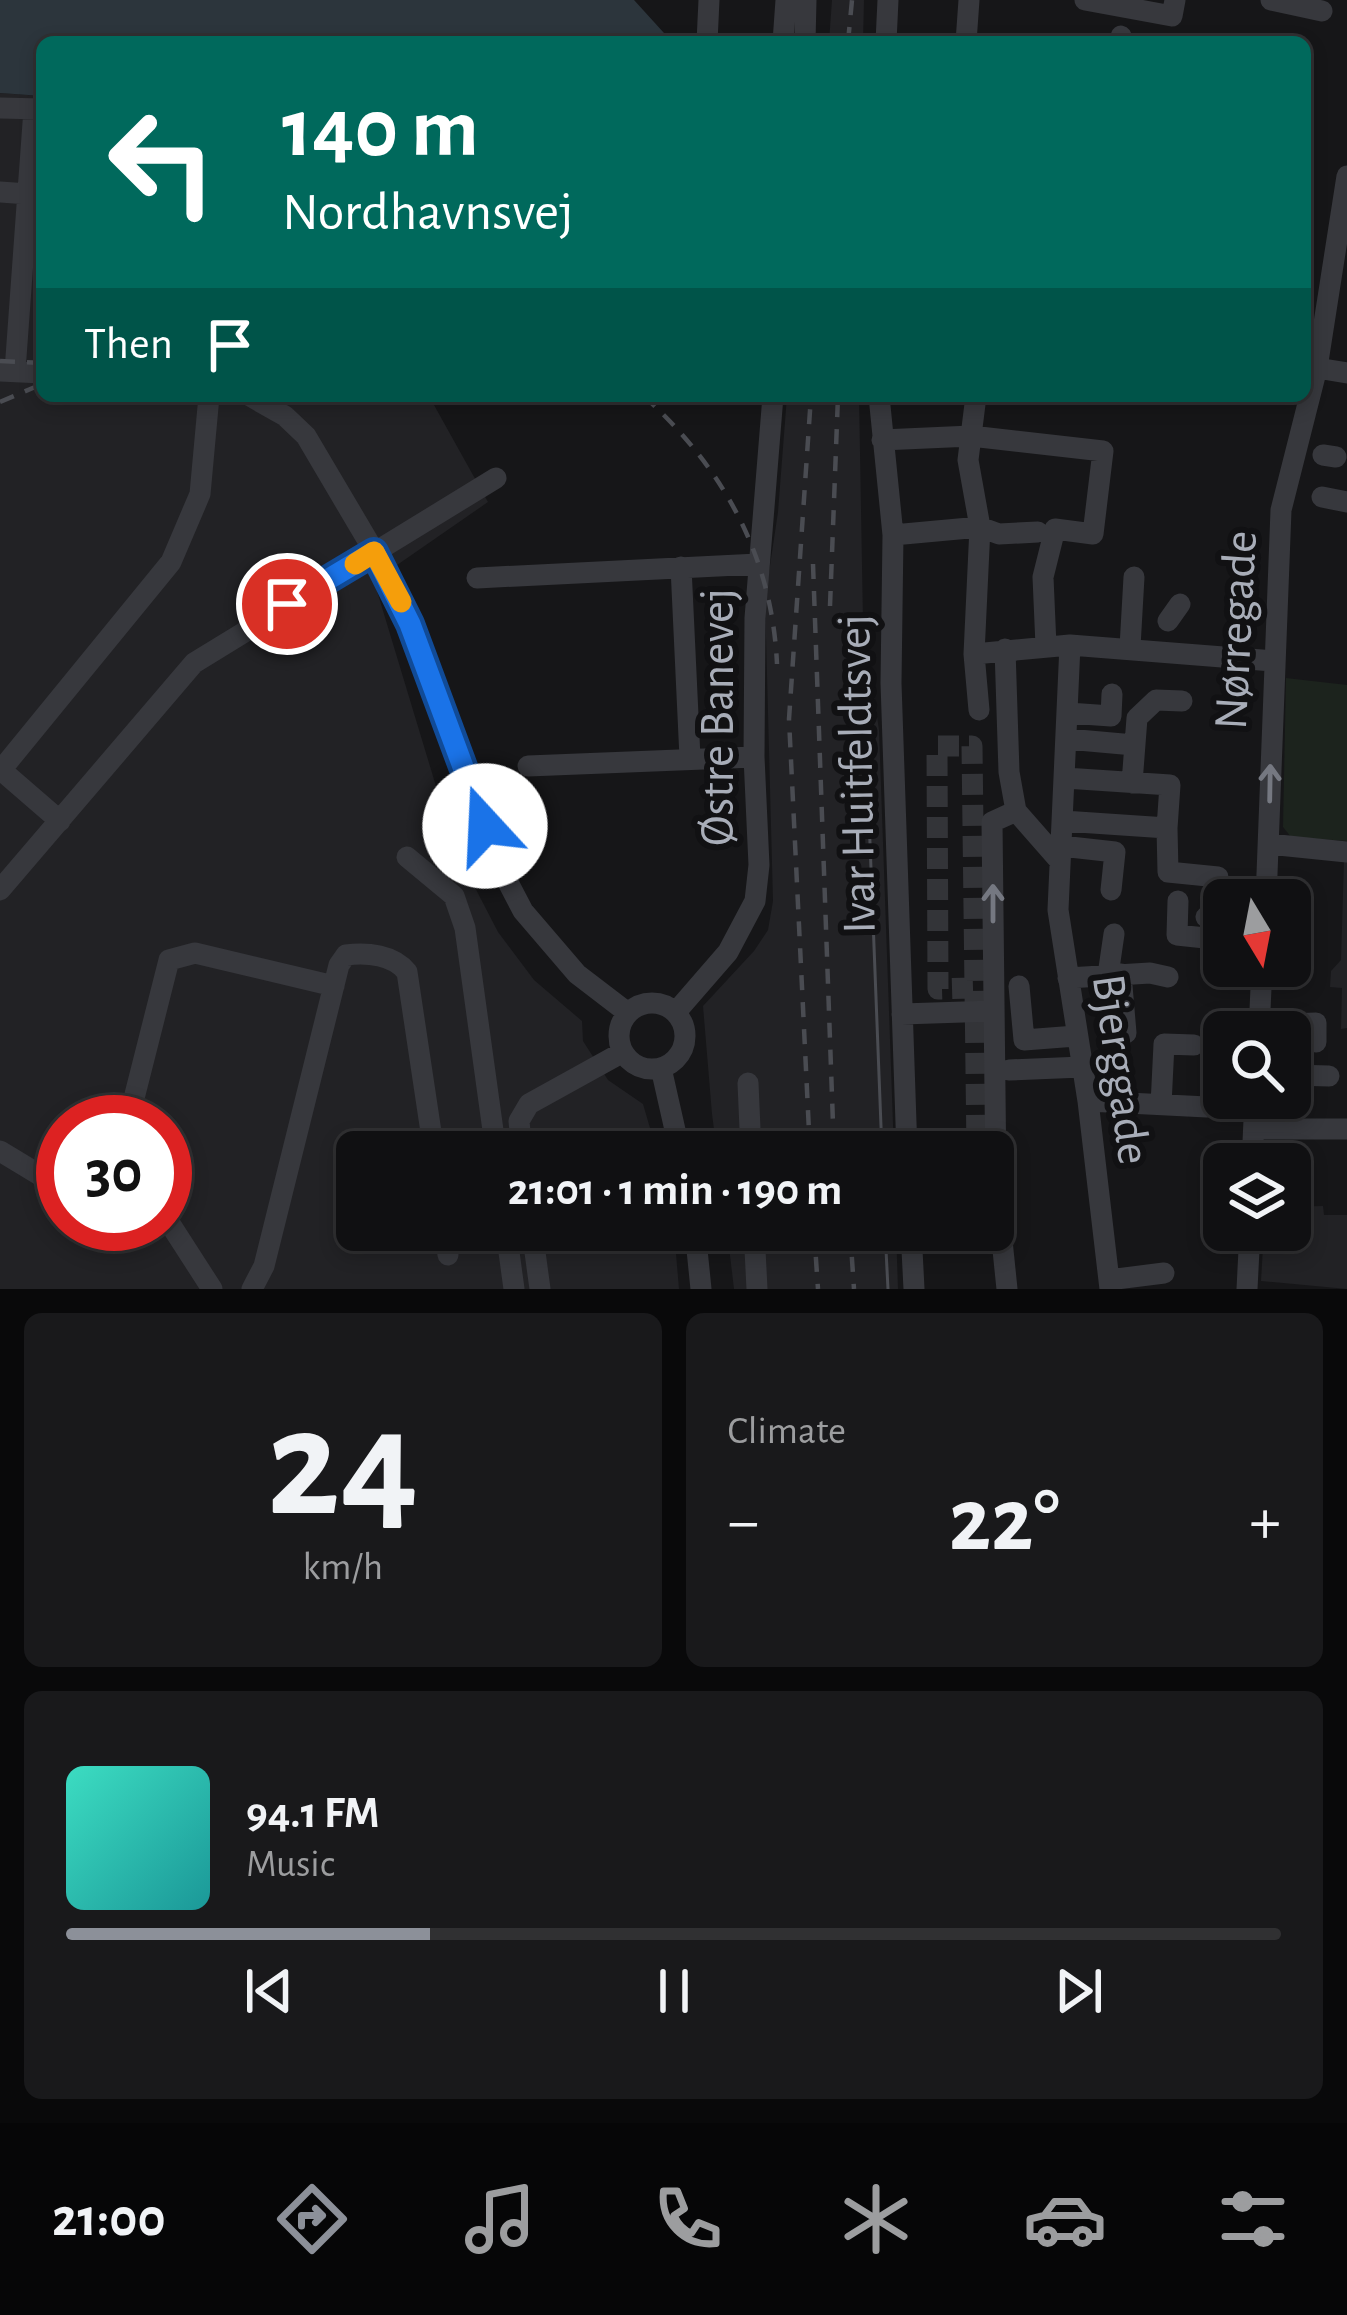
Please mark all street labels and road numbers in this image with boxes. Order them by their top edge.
street label: Nørregade [1208,529,1266,731]
street label: Østre Banevej [695,588,743,846]
street label: Ivar Huitfeldtsvej [831,614,885,934]
street label: Bjerggade [1083,971,1157,1168]

